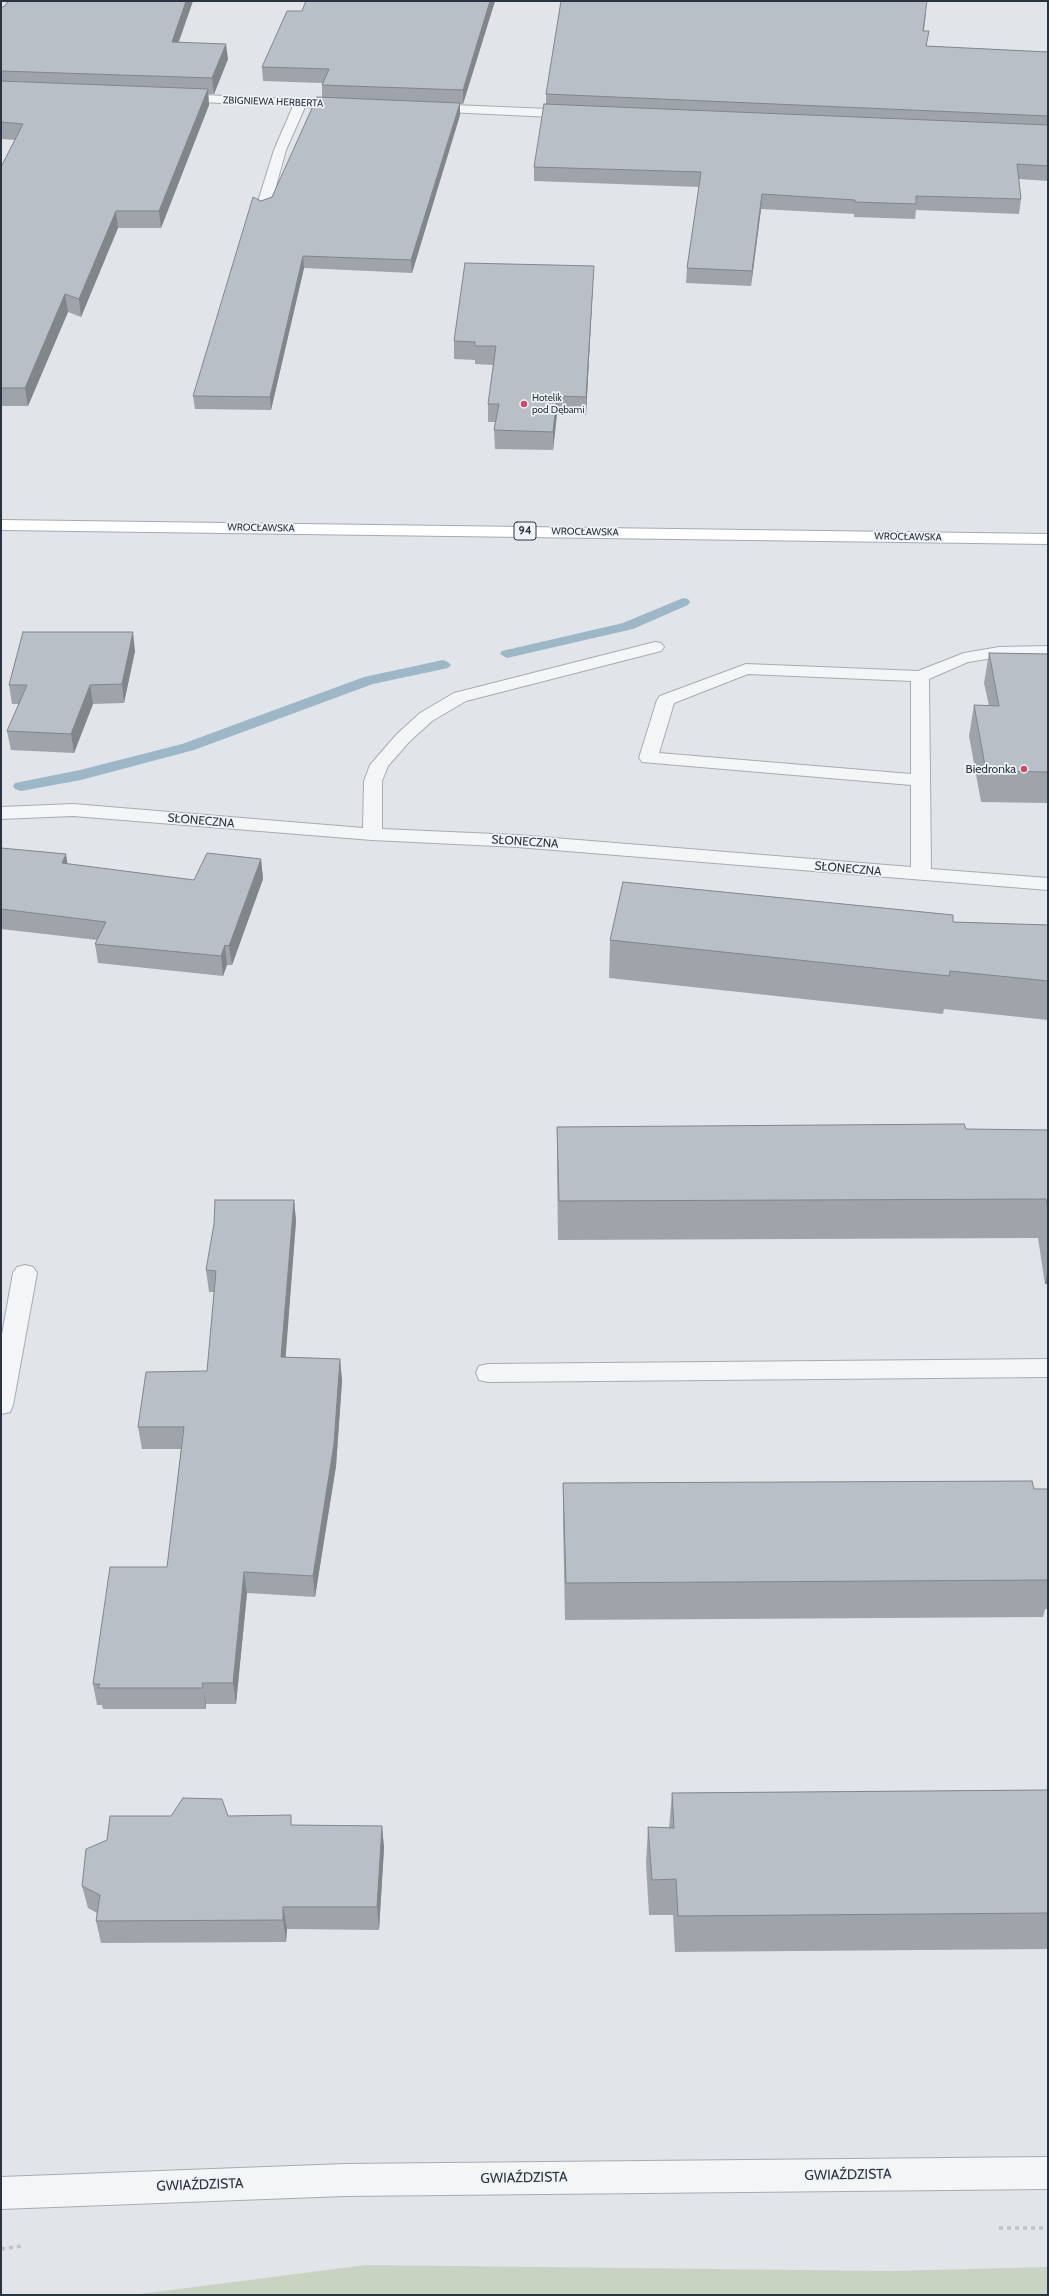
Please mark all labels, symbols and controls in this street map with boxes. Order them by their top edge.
street label: ZBIGNIEWA HERBERTA [223,94,323,110]
place label: Hotelik pod Dębami [532,392,584,416]
marker: Hotelik pod Dębami [519,399,529,409]
street label: WROCŁAWSKA [227,521,295,535]
road number: 94 [514,522,536,540]
street label: WROCŁAWSKA [551,525,619,539]
street label: WROCŁAWSKA [874,530,942,544]
place label: Biedronka [966,762,1016,776]
marker: Biedronka [1019,764,1029,774]
street label: SŁONECZNA [167,811,235,831]
street label: SŁONECZNA [491,832,559,852]
street label: SŁONECZNA [814,859,882,879]
street label: GWIAŹDZISTA [804,2166,892,2184]
street label: GWIAŹDZISTA [480,2169,568,2187]
street label: GWIAŹDZISTA [156,2175,244,2195]

